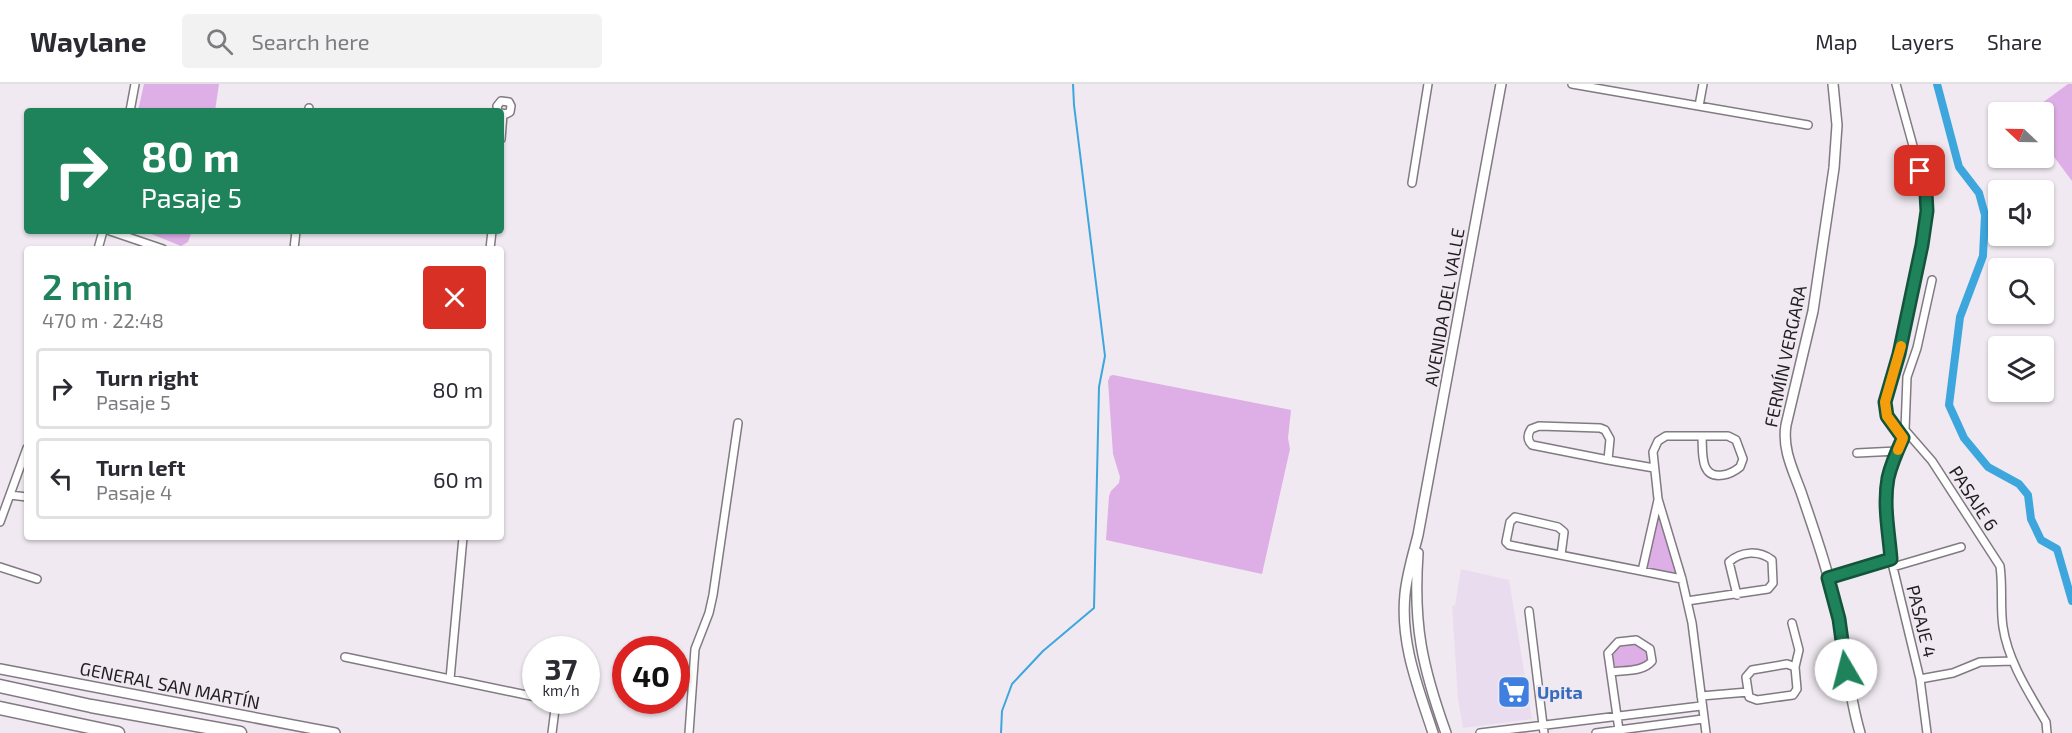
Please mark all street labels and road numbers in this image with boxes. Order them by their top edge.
street label: AVENIDA DEL VALLE [1419,226,1469,388]
street label: FERMÍN VERGARA [1759,282,1811,429]
street label: PASAJE 6 [1945,461,2003,535]
street label: PASAJE 4 [1902,583,1942,659]
street label: GENERAL SAN MARTÍN [78,657,262,713]

